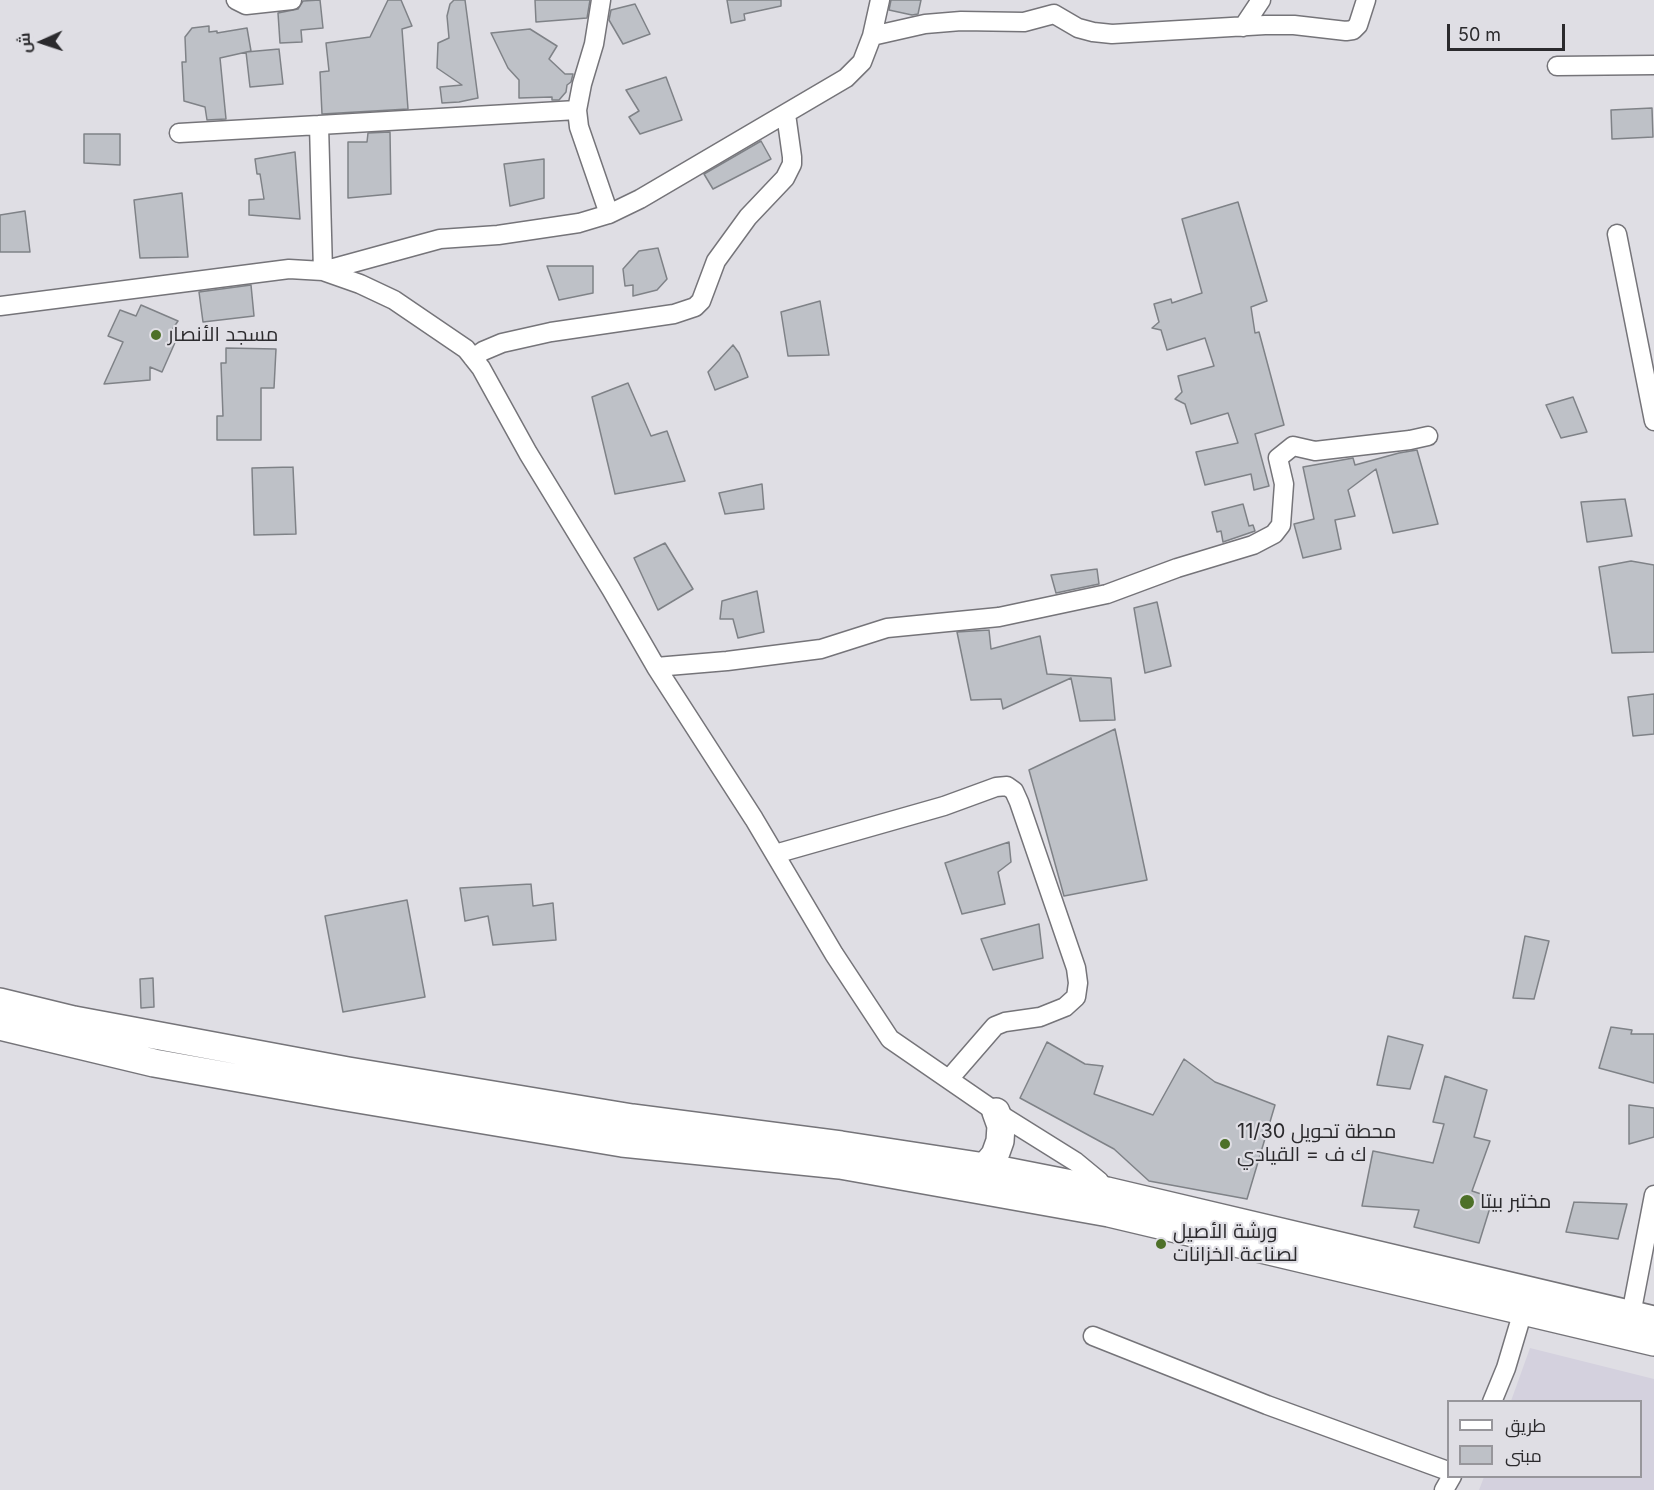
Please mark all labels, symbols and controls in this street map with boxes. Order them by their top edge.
north arrow [12,12,72,72]
scale bar [1450,12,1568,50]
text: 50 m [1458,24,1501,45]
text: ش [14,32,35,54]
place label: مسجد الأنصار [168,323,278,347]
marker: مسجد الأنصار [149,328,163,342]
place label: محطة تحويل 11/30 ك ف = القيادي [1237,1120,1396,1167]
marker: محطة تحويل 11/30 ك ف = القيادي [1218,1137,1232,1151]
place label: مختبر بيتا [1480,1190,1551,1214]
marker: مختبر بيتا [1458,1193,1476,1211]
place label: ورشة الأصيل لصناعة الخزانات [1173,1220,1298,1267]
marker: ورشة الأصيل لصناعة الخزانات [1154,1237,1168,1251]
legend [1447,1400,1642,1478]
text: طريق [1505,1415,1546,1436]
text: مبنى [1505,1445,1542,1466]

